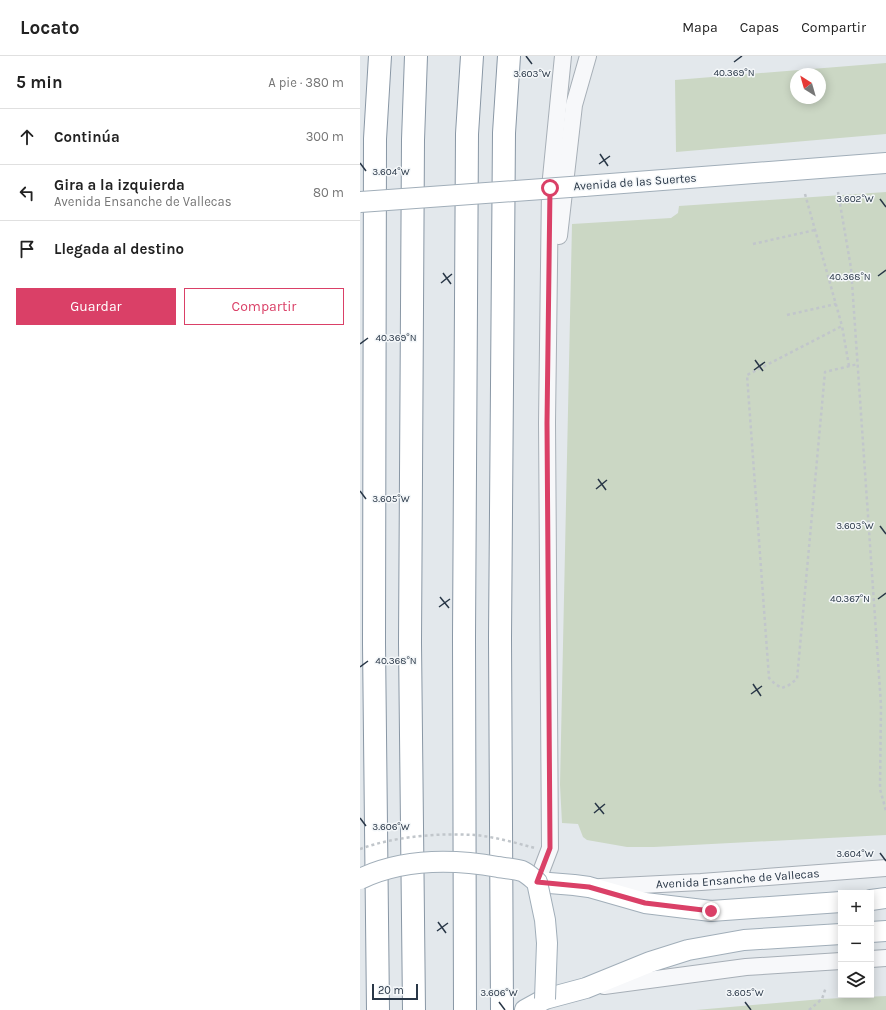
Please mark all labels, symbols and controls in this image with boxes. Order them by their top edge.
text: Locato [20,17,80,39]
text: Mapa [682,19,718,36]
text: Capas [740,19,779,36]
text: Compartir [801,19,866,36]
text: 40.369°N [714,67,754,79]
text: 3.603°W [513,68,551,80]
north arrow [790,68,826,104]
text: 5 min [16,72,63,92]
text: A pie · 380 m [268,75,344,90]
icon: ahead [16,126,38,148]
text: Continúa [54,128,120,146]
text: 300 m [306,129,344,144]
text: 3.604°W [372,166,410,178]
street label: Avenida de las Suertes [573,171,697,193]
text: Gira a la izquierda [54,176,185,194]
route start [541,179,559,197]
icon: left [16,182,38,204]
text: 80 m [313,185,344,200]
text: 3.602°W [836,193,874,205]
text: Avenida Ensanche de Vallecas [54,194,232,209]
icon: arrive [16,238,38,260]
text: Llegada al destino [54,240,184,258]
text: 40.368°N [829,271,871,283]
button: Guardar [16,288,176,325]
button: Compartir [184,288,344,325]
text: 40.369°N [376,332,416,344]
text: 3.605°W [372,493,410,505]
text: 3.603°W [836,520,874,532]
text: 40.367°N [830,593,870,605]
text: 40.368°N [375,655,417,667]
text: 3.606°W [372,821,410,833]
text: 3.604°W [836,848,874,860]
street label: Avenida Ensanche de Vallecas [656,866,820,891]
map controls [838,890,874,998]
button: + [838,890,874,926]
route end [702,902,720,920]
button: − [838,926,874,962]
button: layers [838,962,874,998]
scale bar [372,982,418,1001]
text: 20 m [378,984,404,997]
text: 3.606°W [480,987,518,999]
text: 3.605°W [726,987,764,999]

